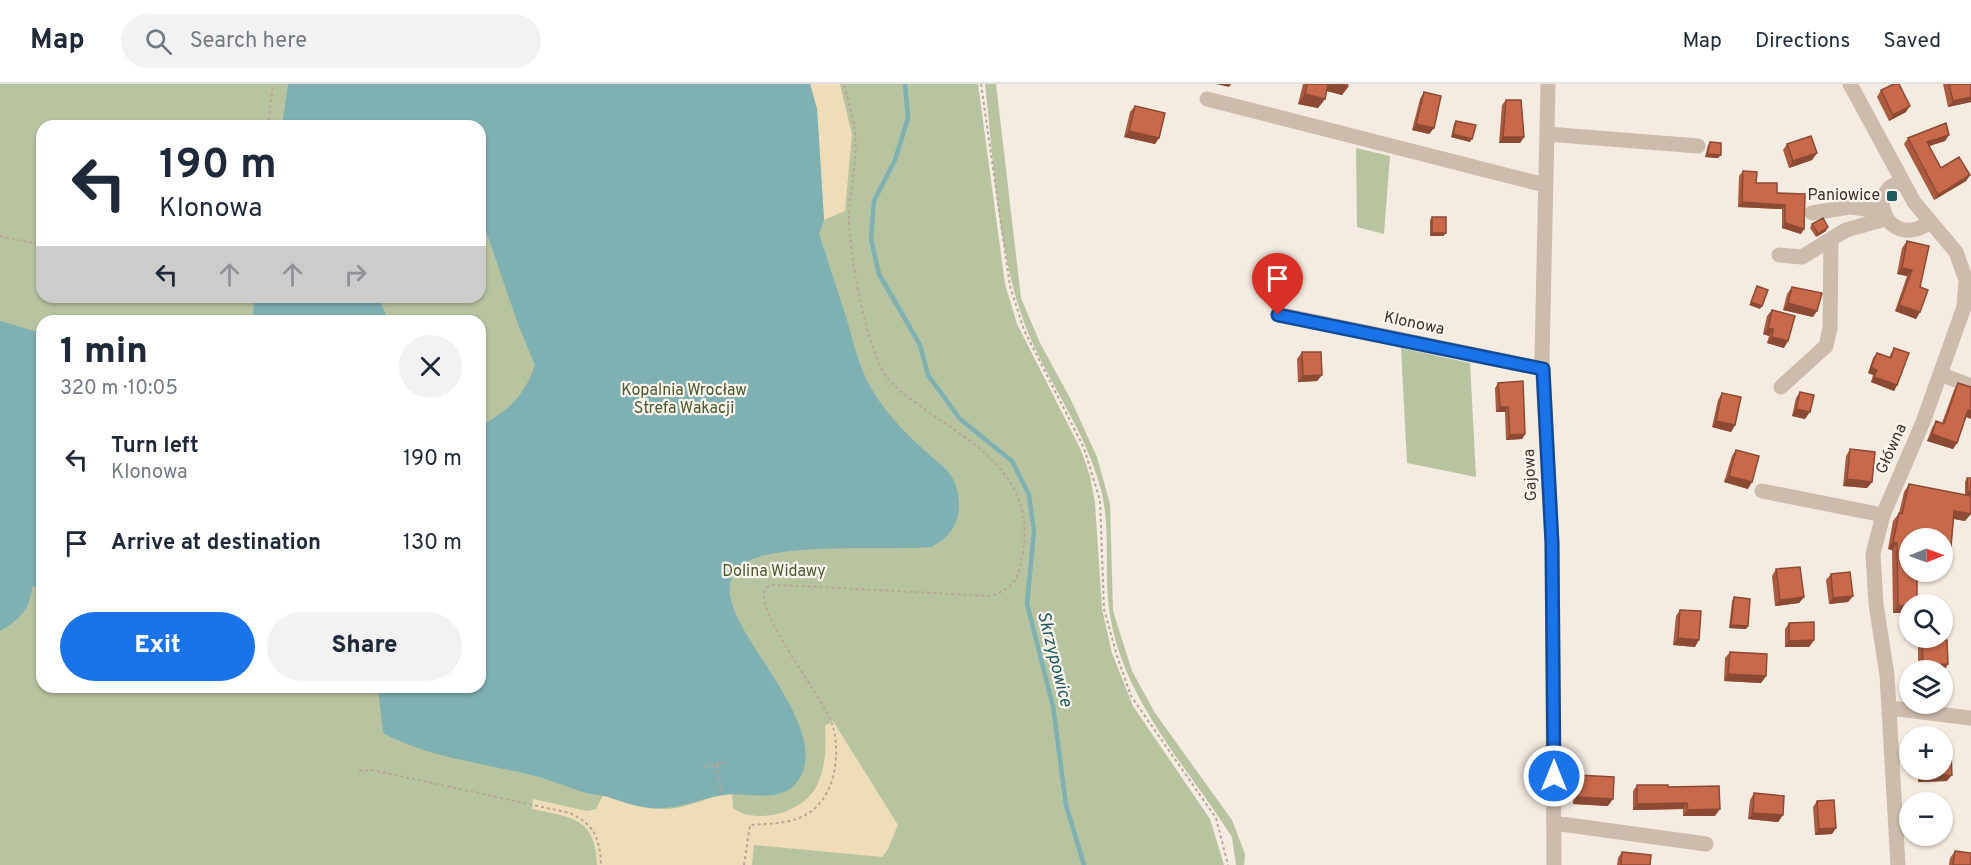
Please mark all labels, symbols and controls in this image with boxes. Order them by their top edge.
search box [121,14,541,68]
text: Map [30,23,85,59]
icon: search [142,25,175,58]
text: Search here [190,28,307,55]
text: Map [1682,28,1722,55]
text: Directions [1755,28,1850,55]
text: Saved [1883,28,1941,55]
text: 190 m [159,140,277,193]
icon: left [60,144,138,222]
place label: Paniowice [1808,186,1880,206]
marker: Paniowice [1885,189,1899,203]
text: Klonowa [159,192,262,226]
pin [1252,253,1303,315]
icon: left [150,258,183,291]
icon: ahead [213,258,246,291]
icon: ahead [276,258,309,291]
icon: right [339,258,372,291]
icon: arrive [1261,262,1294,295]
street label: Klonowa [1382,308,1446,340]
text: 1 min [60,330,148,376]
button: close [399,335,462,398]
text: 320 m · 10:05 [60,376,178,402]
park label: Kopalnia Wrocław Strefa Wakacji [621,381,747,419]
street label: Główna [1872,421,1912,477]
text: Turn left [111,433,199,460]
icon: left [60,443,93,476]
text: 190 m [403,446,462,473]
street label: Gajowa [1520,448,1542,502]
text: Klonowa [111,460,188,486]
icon: arrive [60,527,93,560]
north arrow [1899,528,1953,582]
map controls [1899,528,1953,846]
text: Arrive at destination [111,530,321,557]
text: 130 m [403,530,462,557]
park label: Dolina Widawy [722,562,826,582]
button: search [1899,594,1953,648]
water label: Skrzypowice [1031,609,1077,710]
button: Exit [60,612,255,681]
button: Share [267,612,462,681]
button: layers [1899,660,1953,714]
button: + [1899,726,1953,780]
position arrow [1522,744,1586,808]
button: − [1899,792,1953,846]

